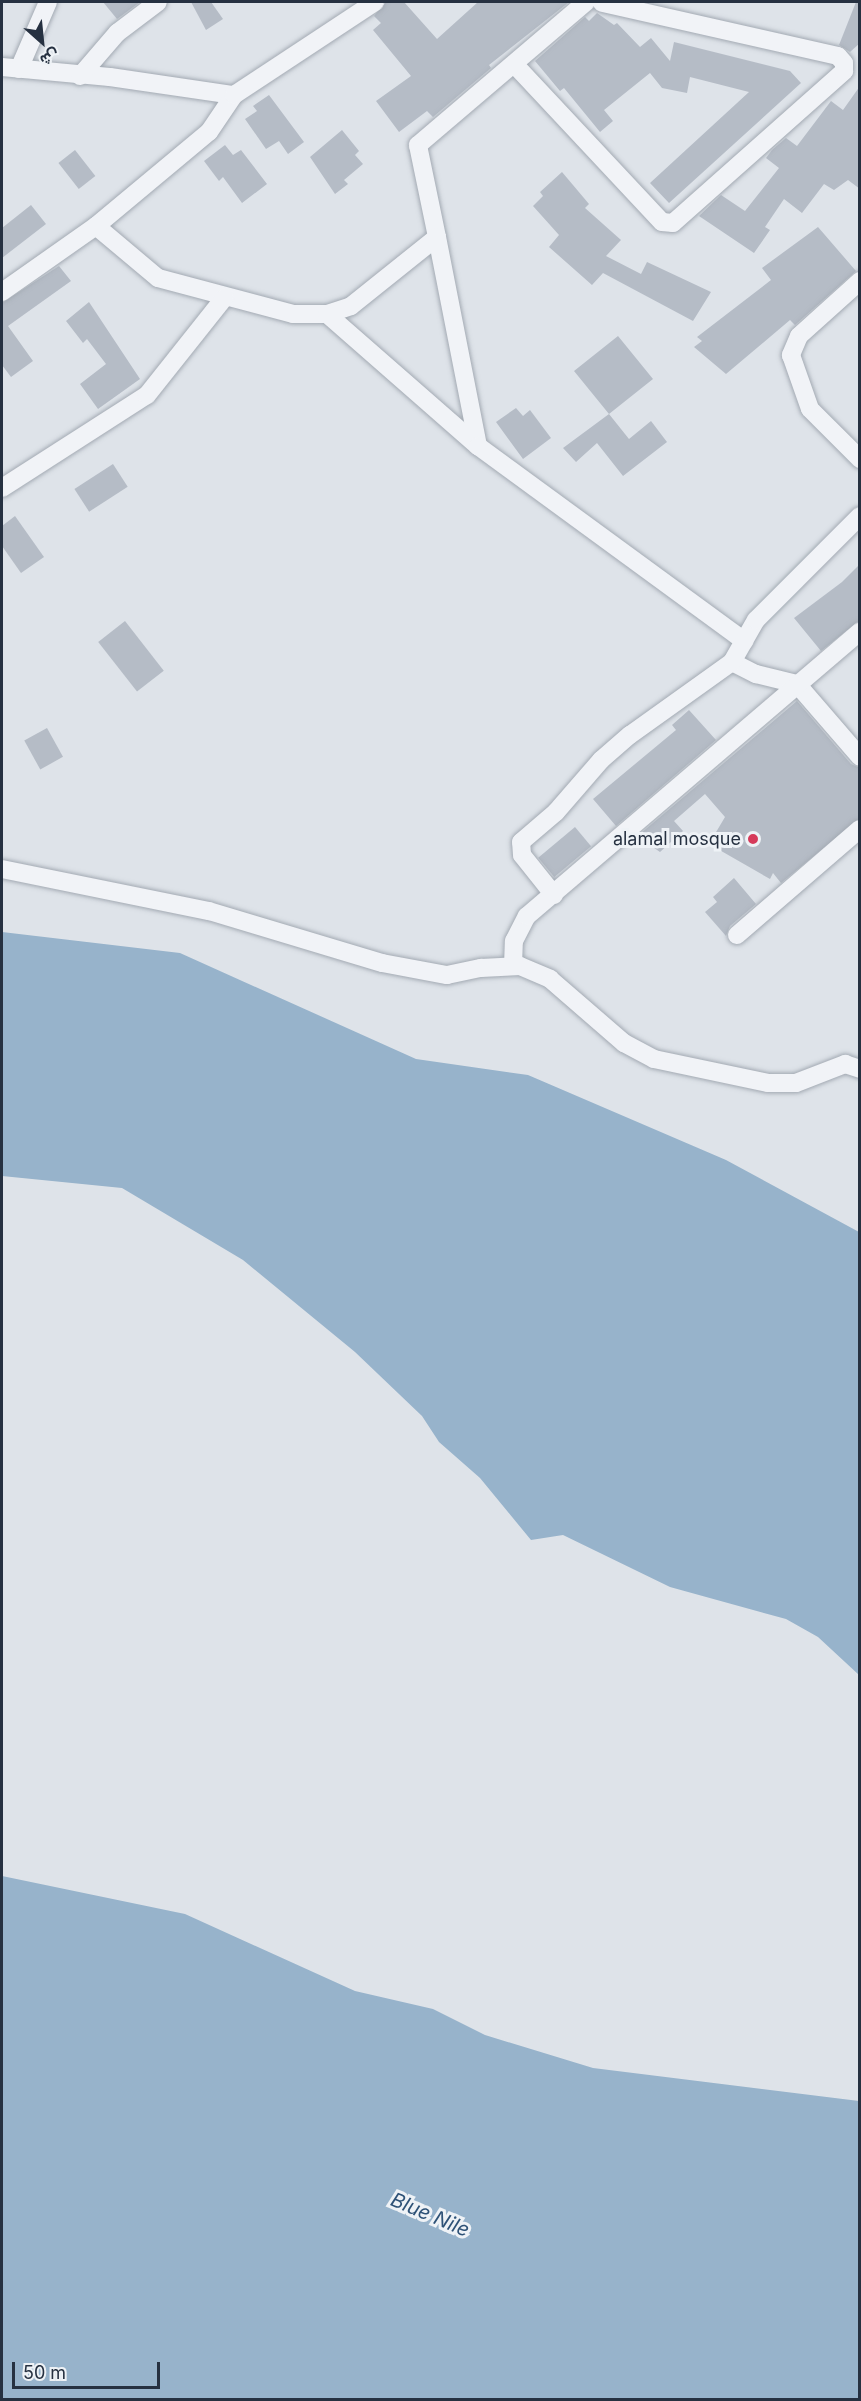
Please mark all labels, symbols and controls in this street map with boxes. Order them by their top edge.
north arrow [12,12,72,72]
text: ش [37,45,63,71]
place label: alamal mosque [613,828,741,850]
marker: alamal mosque [746,832,760,846]
water label: Blue Nile [387,2188,473,2242]
scale bar [15,2350,164,2388]
text: 50 m [23,2362,66,2383]

